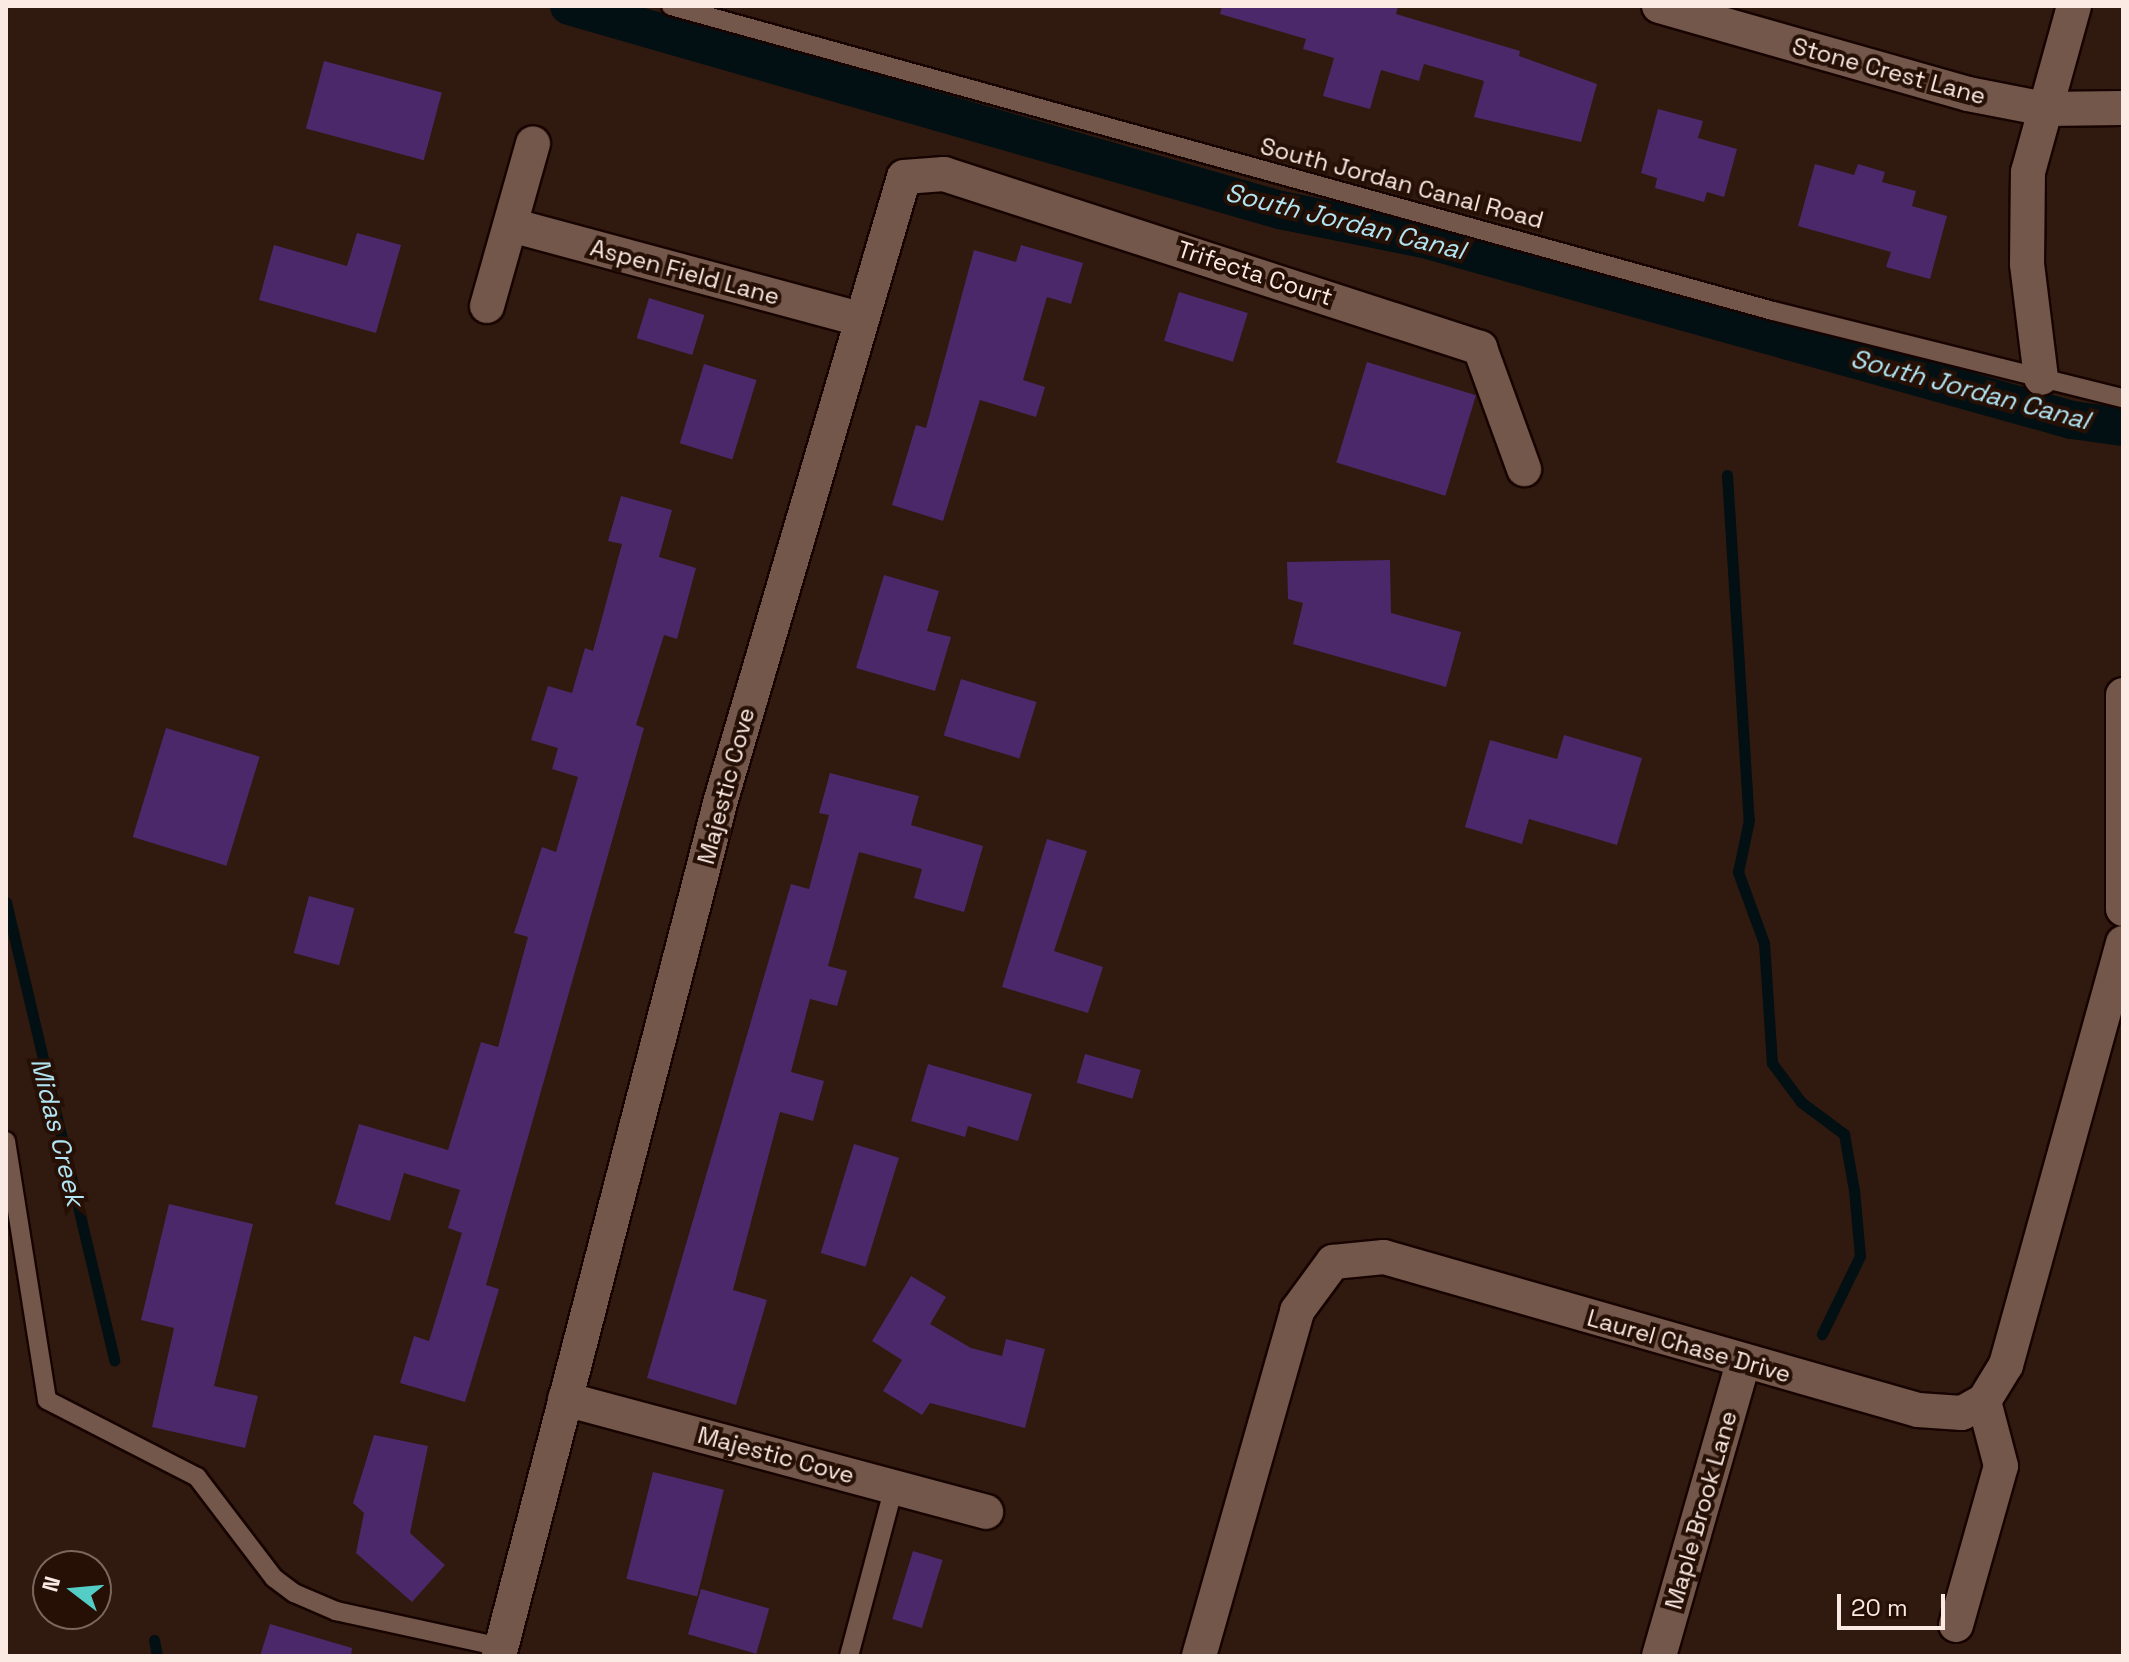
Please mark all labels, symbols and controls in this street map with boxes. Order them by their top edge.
street label: Stone Crest Lane [1789,31,1989,111]
street label: South Jordan Canal Road [1257,131,1547,235]
water label: South Jordan Canal [1222,177,1468,267]
street label: Aspen Field Lane [587,233,783,311]
street label: Trifecta Court [1174,234,1336,312]
water label: South Jordan Canal [1847,343,2093,437]
street label: Majestic Cove [691,705,761,867]
water label: Midas Creek [24,1055,90,1209]
street label: Laurel Chase Drive [1584,1303,1794,1389]
street label: Maple Brook Lane [1659,1407,1743,1613]
street label: Majestic Cove [695,1420,857,1490]
north arrow [32,1550,112,1630]
text: N [35,1573,66,1595]
scale bar [1841,1578,1949,1628]
text: 20 m [1851,1592,1908,1623]

